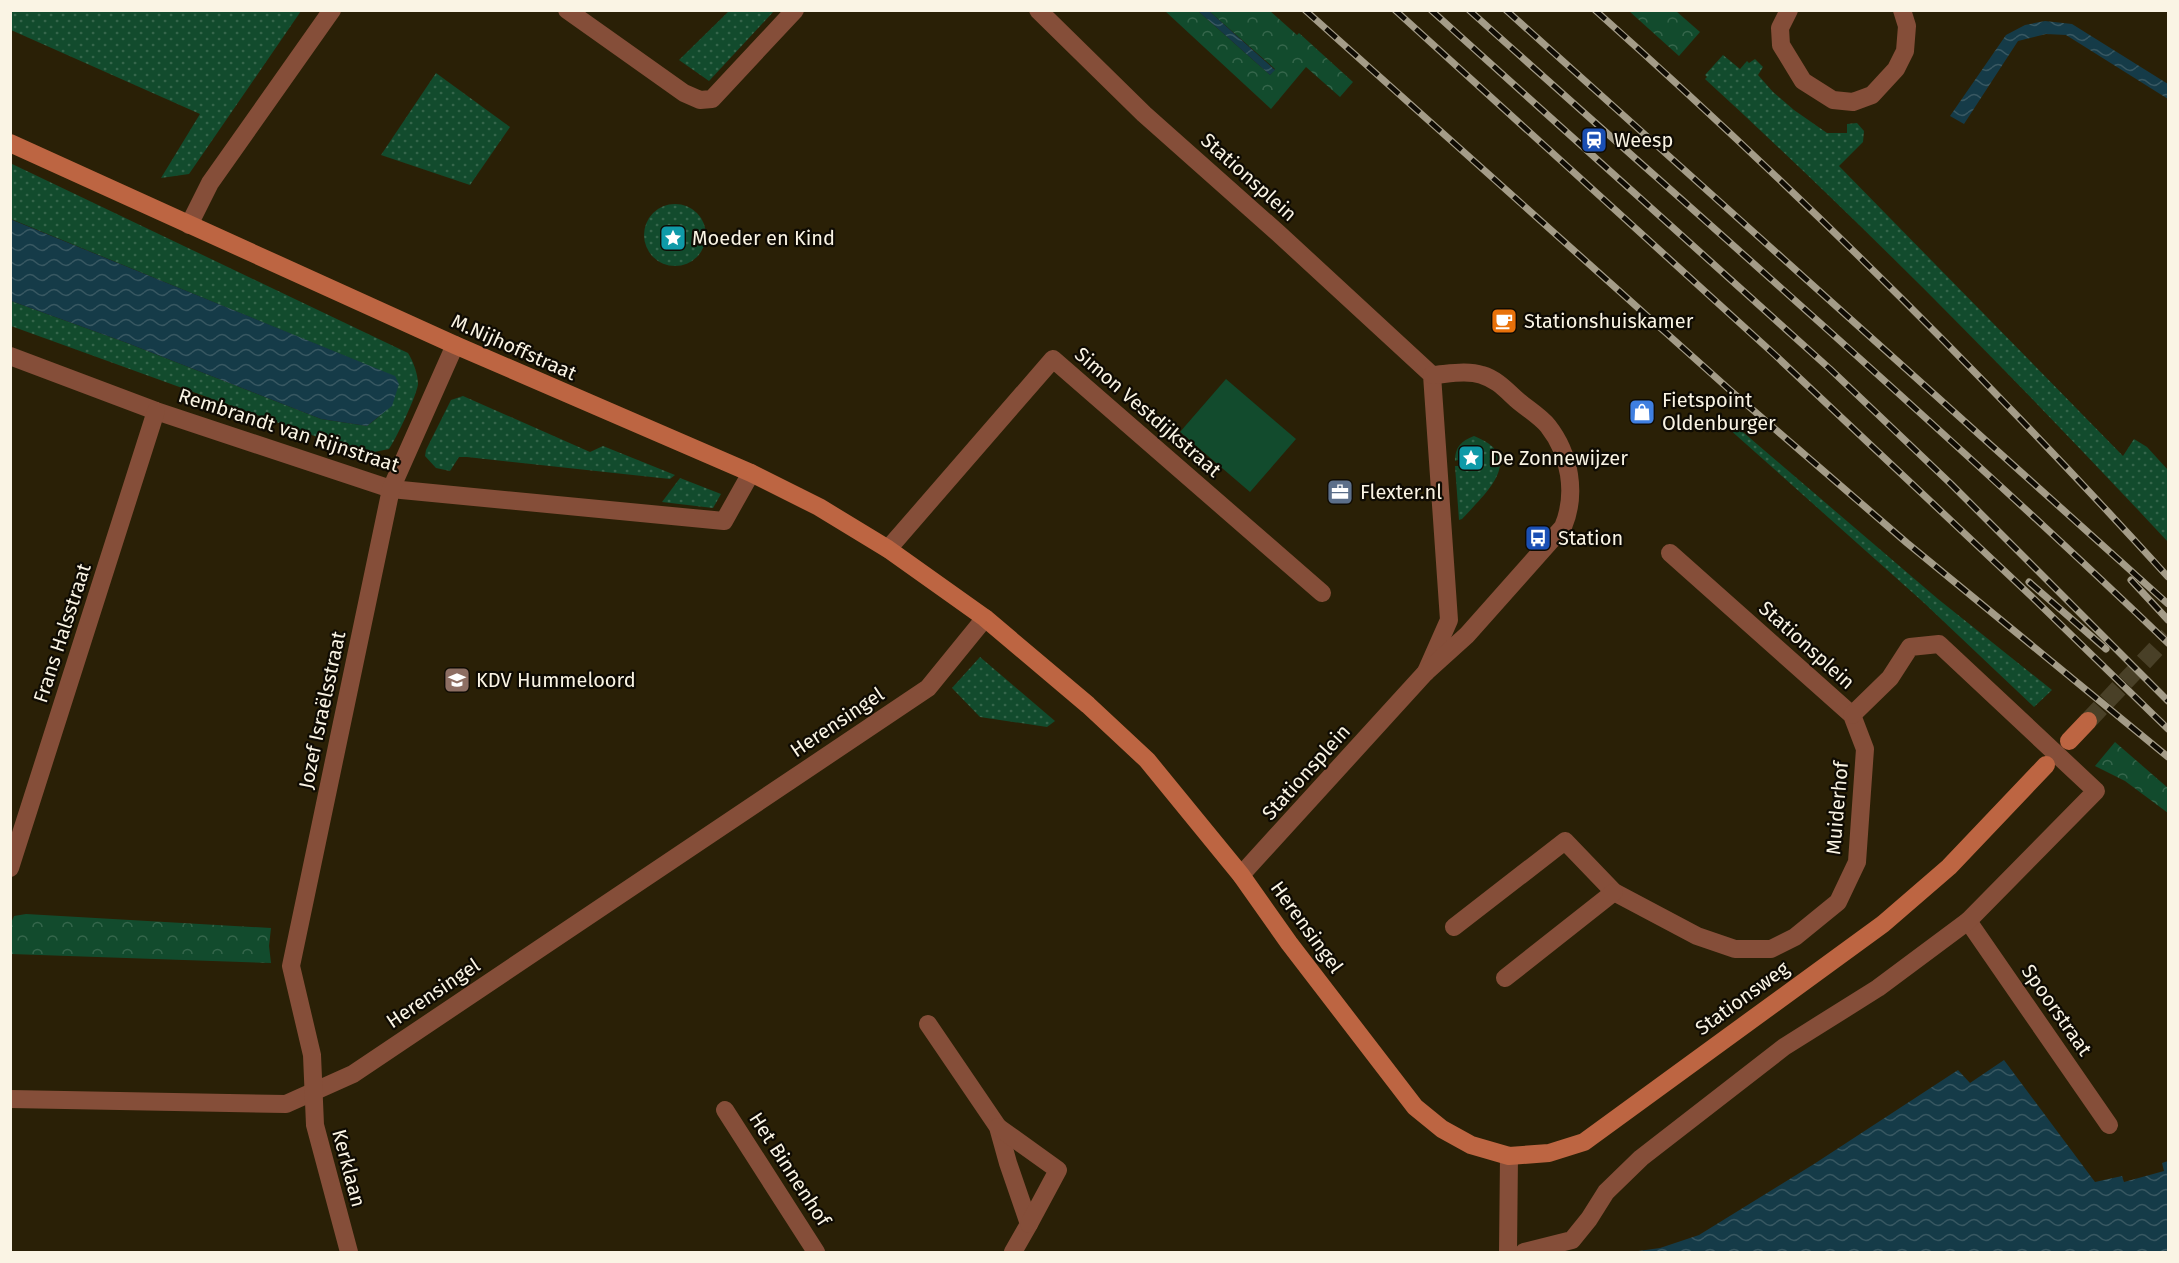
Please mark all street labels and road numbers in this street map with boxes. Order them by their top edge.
street label: Stationsplein [1196,128,1302,226]
street label: M.Nijhoffstraat [448,309,581,386]
street label: Simon Vestdijkstraat [1070,342,1227,483]
street label: Rembrandt van Rijnstraat [176,383,403,477]
street label: Frans Halsstraat [28,560,96,706]
street label: Stationsplein [1754,596,1860,694]
street label: Jozef Israëlsstraat [294,628,351,791]
street label: Herensingel [786,682,889,762]
street label: Stationsplein [1257,719,1355,825]
street label: Muiderhof [1821,759,1853,856]
street label: Herensingel [1266,876,1348,978]
street label: Herensingel [382,953,485,1033]
street label: Stationsweg [1690,956,1794,1040]
street label: Spoorstraat [2017,960,2098,1061]
street label: Het Binnenhof [744,1108,836,1232]
street label: Kerklaan [327,1126,371,1210]

